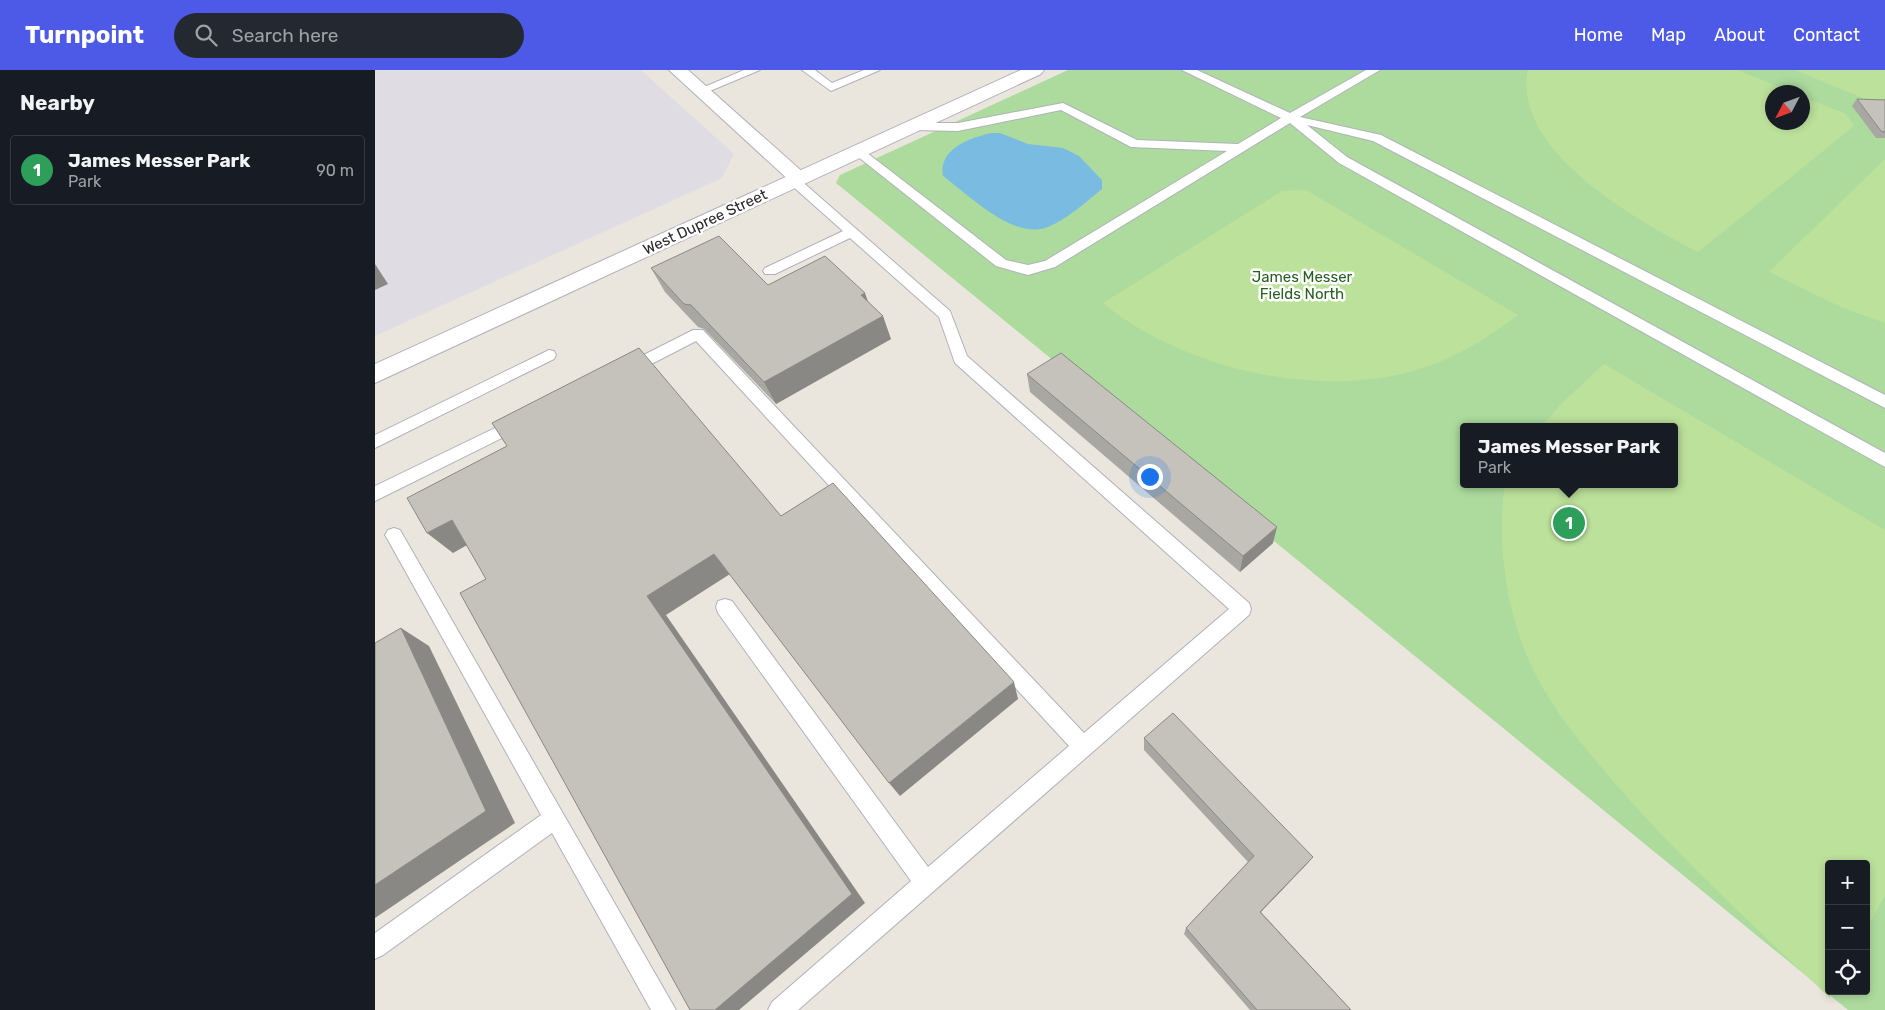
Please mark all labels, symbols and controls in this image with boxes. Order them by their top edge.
search box [174,13,524,58]
text: Turnpoint [25,21,144,49]
icon: search [192,21,220,49]
text: Search here [232,24,338,47]
text: Home [1574,24,1623,46]
text: Map [1651,24,1686,46]
text: About [1714,24,1765,46]
text: Contact [1793,24,1860,46]
north arrow [1765,85,1810,130]
text: Nearby [20,90,95,115]
text: James Messer Park [68,149,250,172]
text: 1 [33,161,41,180]
text: 90 m [316,161,354,180]
text: Park [68,172,101,191]
street label: West Dupree Street [640,185,770,259]
park label: James Messer Fields North [1252,268,1353,303]
popup [1460,423,1678,488]
text: James Messer Park [1478,435,1660,458]
text: Park [1478,458,1511,477]
your location [1137,464,1163,490]
pin: 1 [1553,504,1585,542]
map controls [1825,860,1870,995]
button: + [1825,860,1870,905]
button: − [1825,905,1870,950]
button: locate [1825,950,1870,995]

